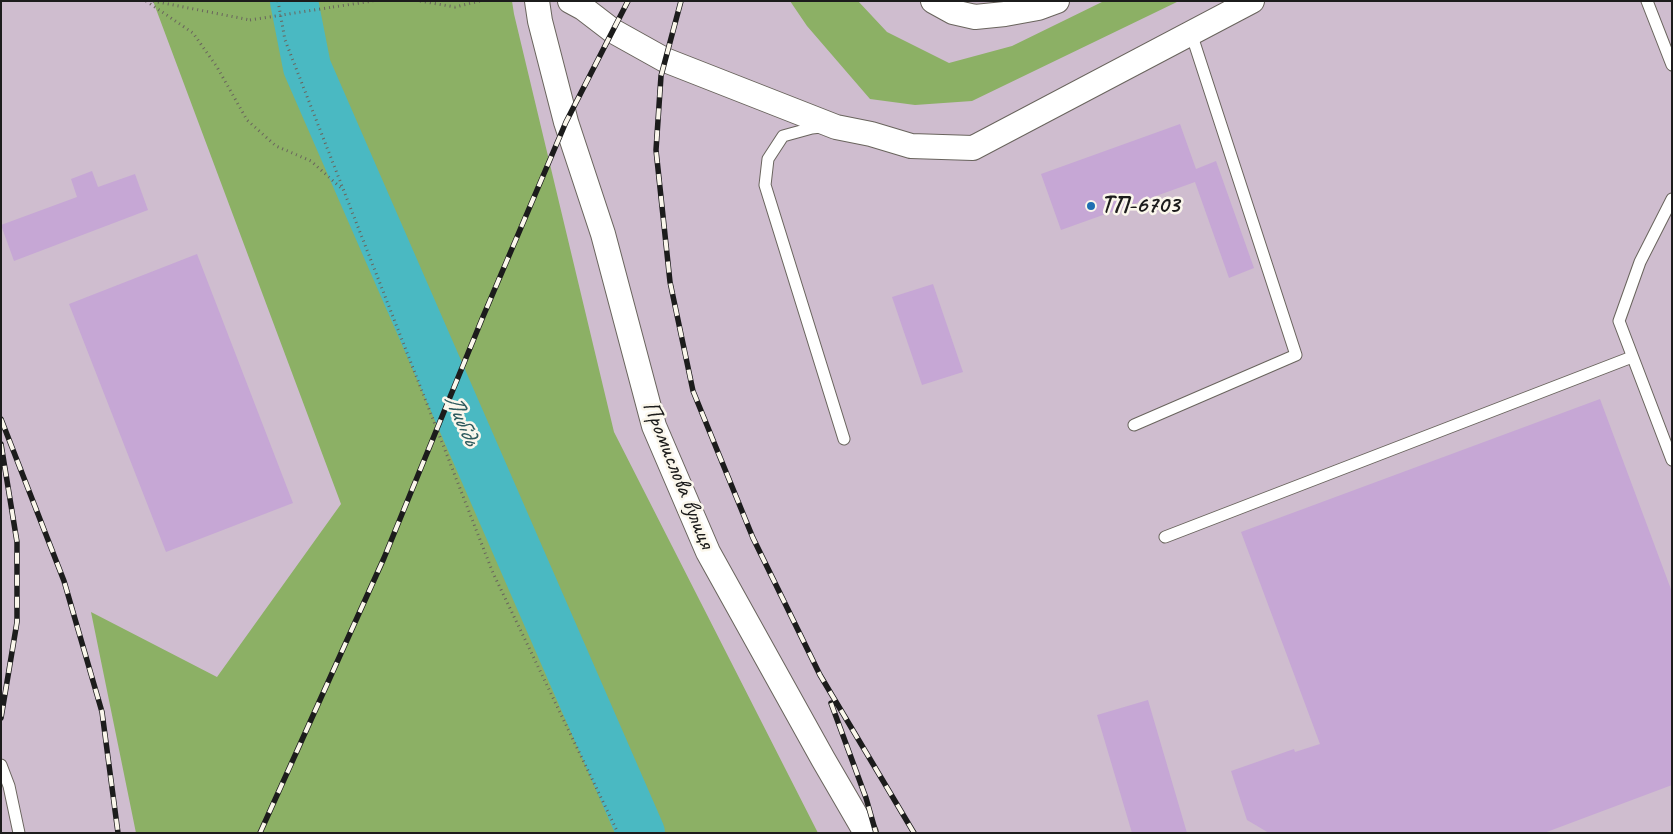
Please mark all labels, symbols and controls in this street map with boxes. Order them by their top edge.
place label: ТП-6703 [1101,192,1179,220]
marker: ТП-6703 [1085,200,1097,212]
water label: Либідь [437,389,485,449]
street label: Промислова вулиця [635,397,721,553]

